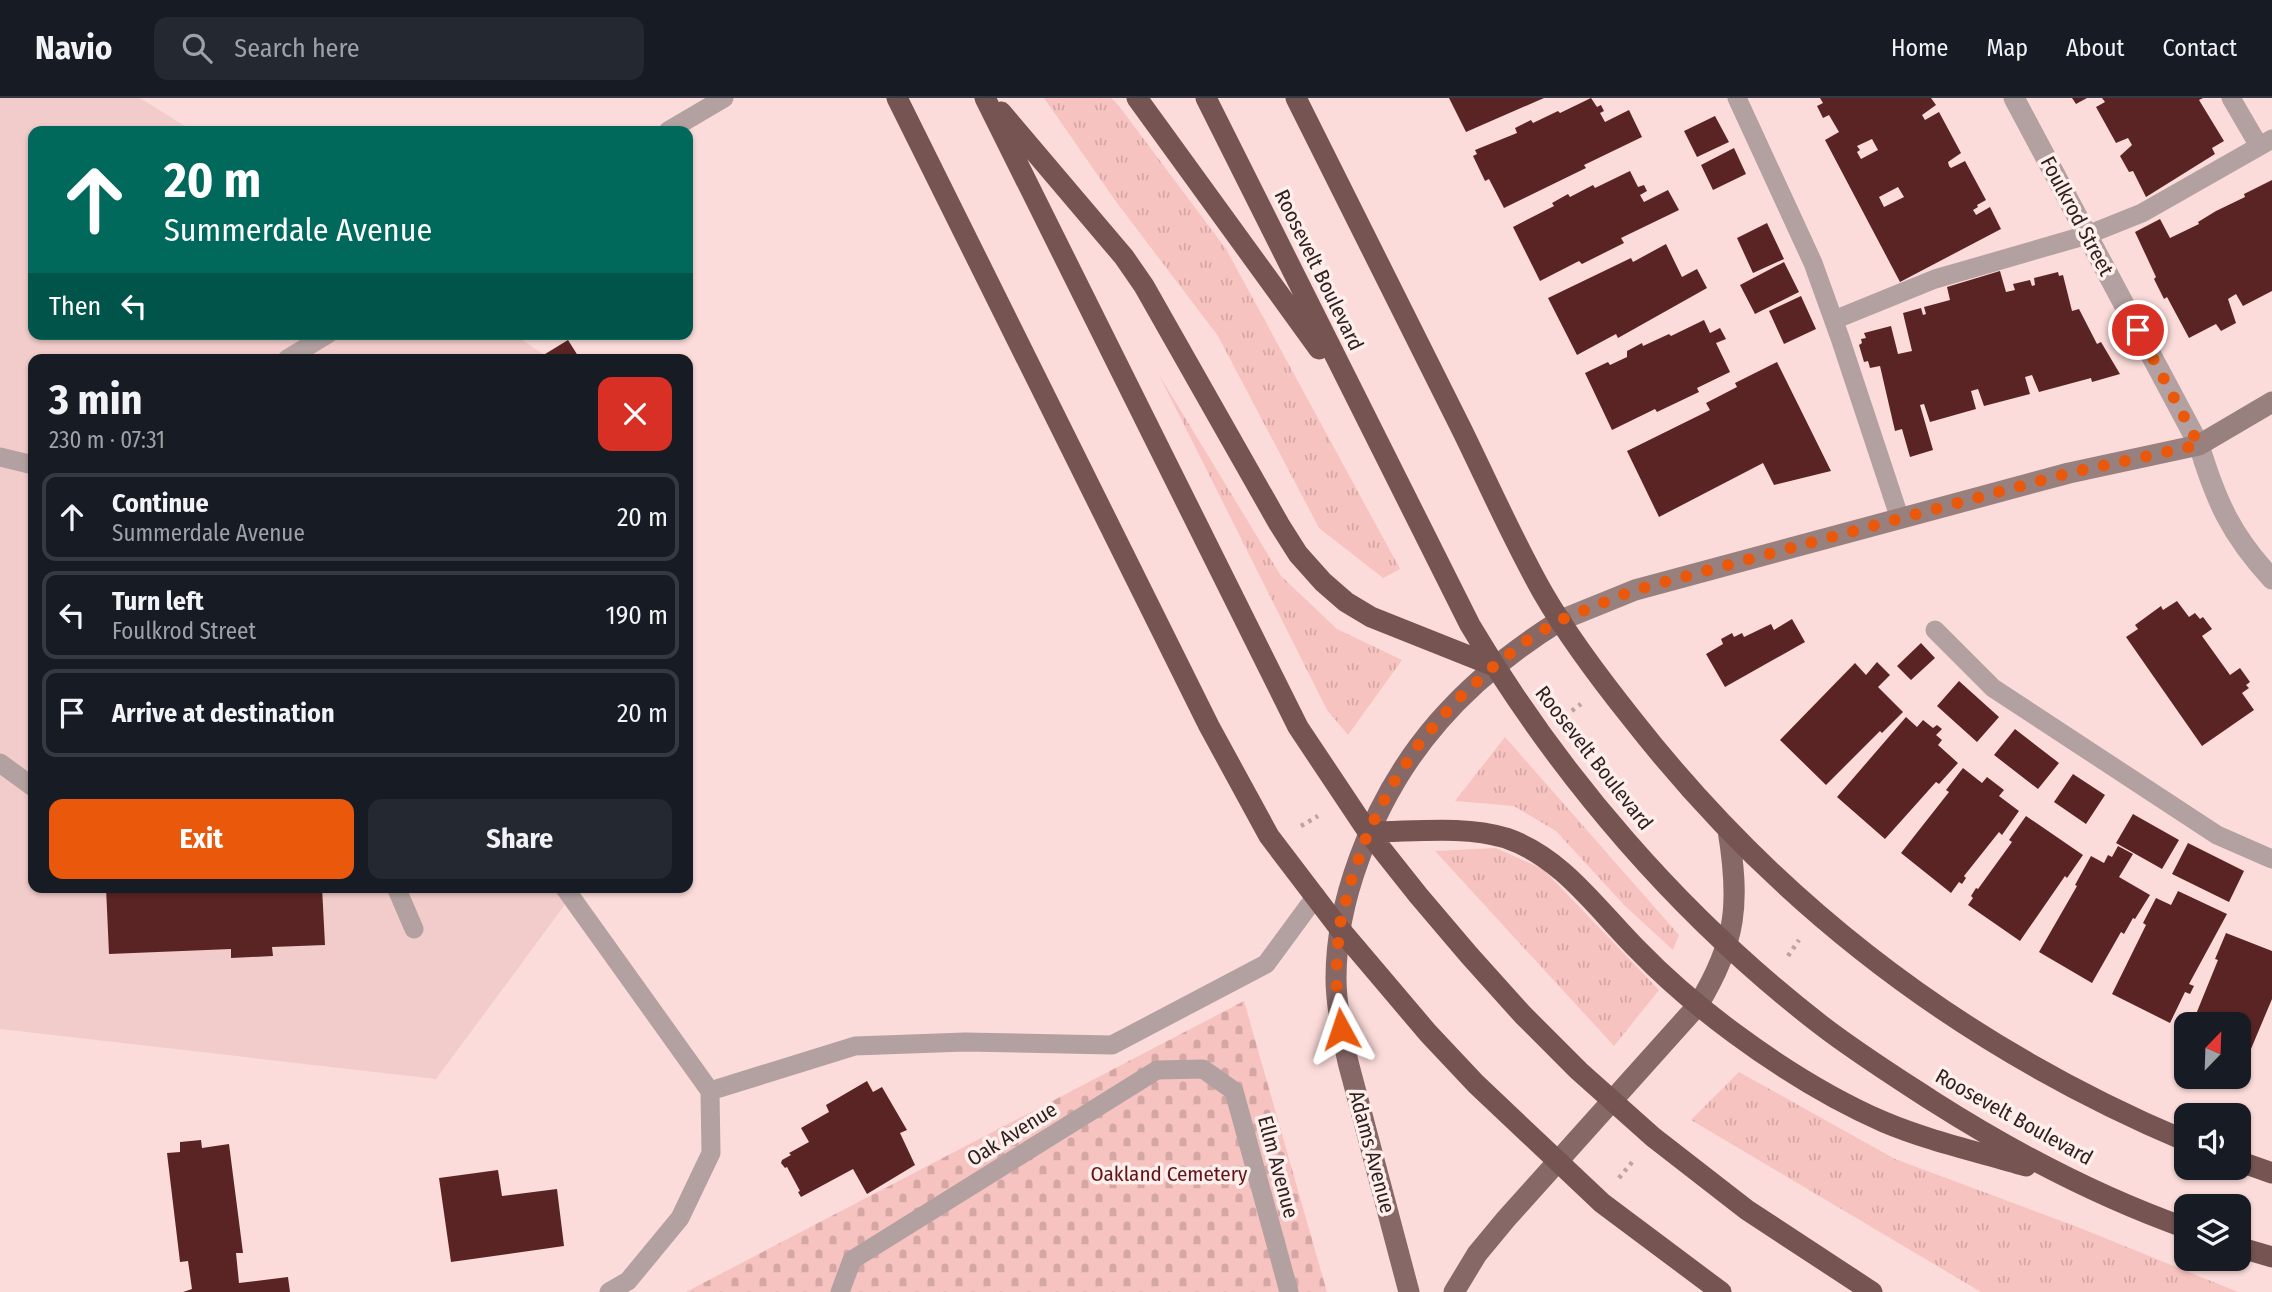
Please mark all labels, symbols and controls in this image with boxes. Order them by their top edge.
search box [154,17,644,80]
text: Navio [35,28,112,68]
icon: search [178,29,216,67]
text: Search here [234,33,360,64]
text: Home [1891,34,1948,62]
text: Map [1986,34,2028,62]
text: About [2066,34,2124,62]
text: Contact [2162,34,2237,62]
text: 20 m [164,151,261,210]
street label: Foulkrod Street [2035,152,2119,280]
icon: ahead [49,154,140,245]
street label: Roosevelt Boulevard [1269,185,1369,355]
text: Summerdale Avenue [164,211,432,249]
icon: left [115,287,153,325]
text: Then [49,291,101,322]
pin [2108,300,2168,360]
icon: arrive [2119,311,2157,349]
text: 3 min [49,375,143,425]
button: close [598,377,672,451]
text: 230 m · 07:31 [49,426,165,454]
text: Continue [112,488,209,519]
icon: ahead [53,498,91,536]
text: 20 m [617,502,668,533]
text: Summerdale Avenue [112,519,305,547]
text: Turn left [112,586,204,617]
icon: left [53,596,91,634]
text: 190 m [606,600,668,631]
text: Foulkrod Street [112,617,256,645]
street label: Roosevelt Boulevard [1530,681,1658,835]
icon: arrive [53,694,91,732]
text: Arrive at destination [112,698,335,729]
text: 20 m [617,698,668,729]
button: Exit [49,799,354,879]
button: Share [368,799,672,879]
position arrow [1304,992,1378,1066]
north arrow [2174,1012,2250,1088]
map controls [2174,1012,2251,1271]
street label: Roosevelt Boulevard [1931,1063,2097,1171]
street label: Adams Avenue [1343,1088,1401,1216]
street label: Oak Avenue [962,1096,1062,1172]
button: sound [2174,1103,2251,1180]
street label: Ellm Avenue [1252,1113,1304,1221]
park label: Oakland Cemetery [1091,1161,1248,1187]
button: layers [2174,1194,2251,1271]

